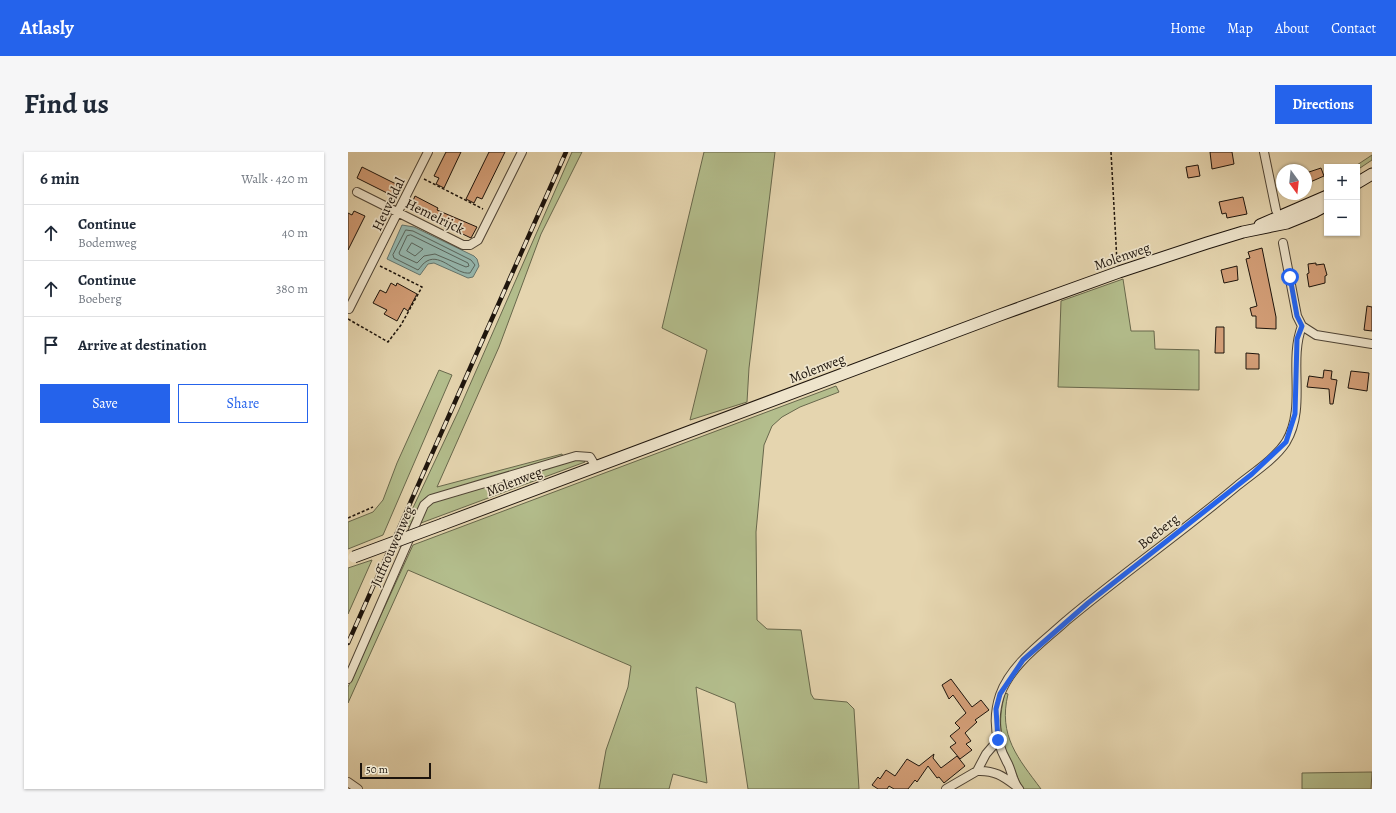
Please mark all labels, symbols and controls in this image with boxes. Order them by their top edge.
text: Atlasly [20,15,74,41]
text: Home [1170,19,1205,38]
text: Map [1227,19,1253,38]
text: About [1275,19,1309,38]
text: Contact [1331,19,1376,38]
text: Find us [24,85,109,123]
button: Directions [1275,85,1372,124]
north arrow [1276,164,1312,200]
map controls [1324,164,1360,236]
button: + [1324,164,1360,200]
text: 6 min [40,167,80,190]
text: Walk · 420 m [241,170,308,187]
street label: Heuveldal [367,174,410,234]
street label: Hemelrijck [402,194,468,239]
button: − [1324,200,1360,236]
text: Continue [78,214,136,234]
icon: ahead [40,222,62,244]
text: 40 m [282,224,308,241]
text: Bodemweg [78,234,137,251]
street label: Molenweg [1091,238,1153,275]
route start [1281,268,1299,286]
text: Continue [78,270,136,290]
icon: ahead [40,278,62,300]
text: 380 m [276,280,308,297]
text: Boeberg [78,290,122,307]
icon: arrive [40,334,62,356]
text: Arrive at destination [78,335,207,355]
street label: Molenweg [786,349,848,388]
button: Save [40,384,170,423]
button: Share [178,384,308,423]
street label: Molenweg [483,462,545,501]
street label: Juffrouwenweg [366,503,419,590]
street label: Boeberg [1134,509,1183,553]
route end [989,731,1007,749]
scale bar [360,761,431,780]
text: 50 m [366,762,388,777]

